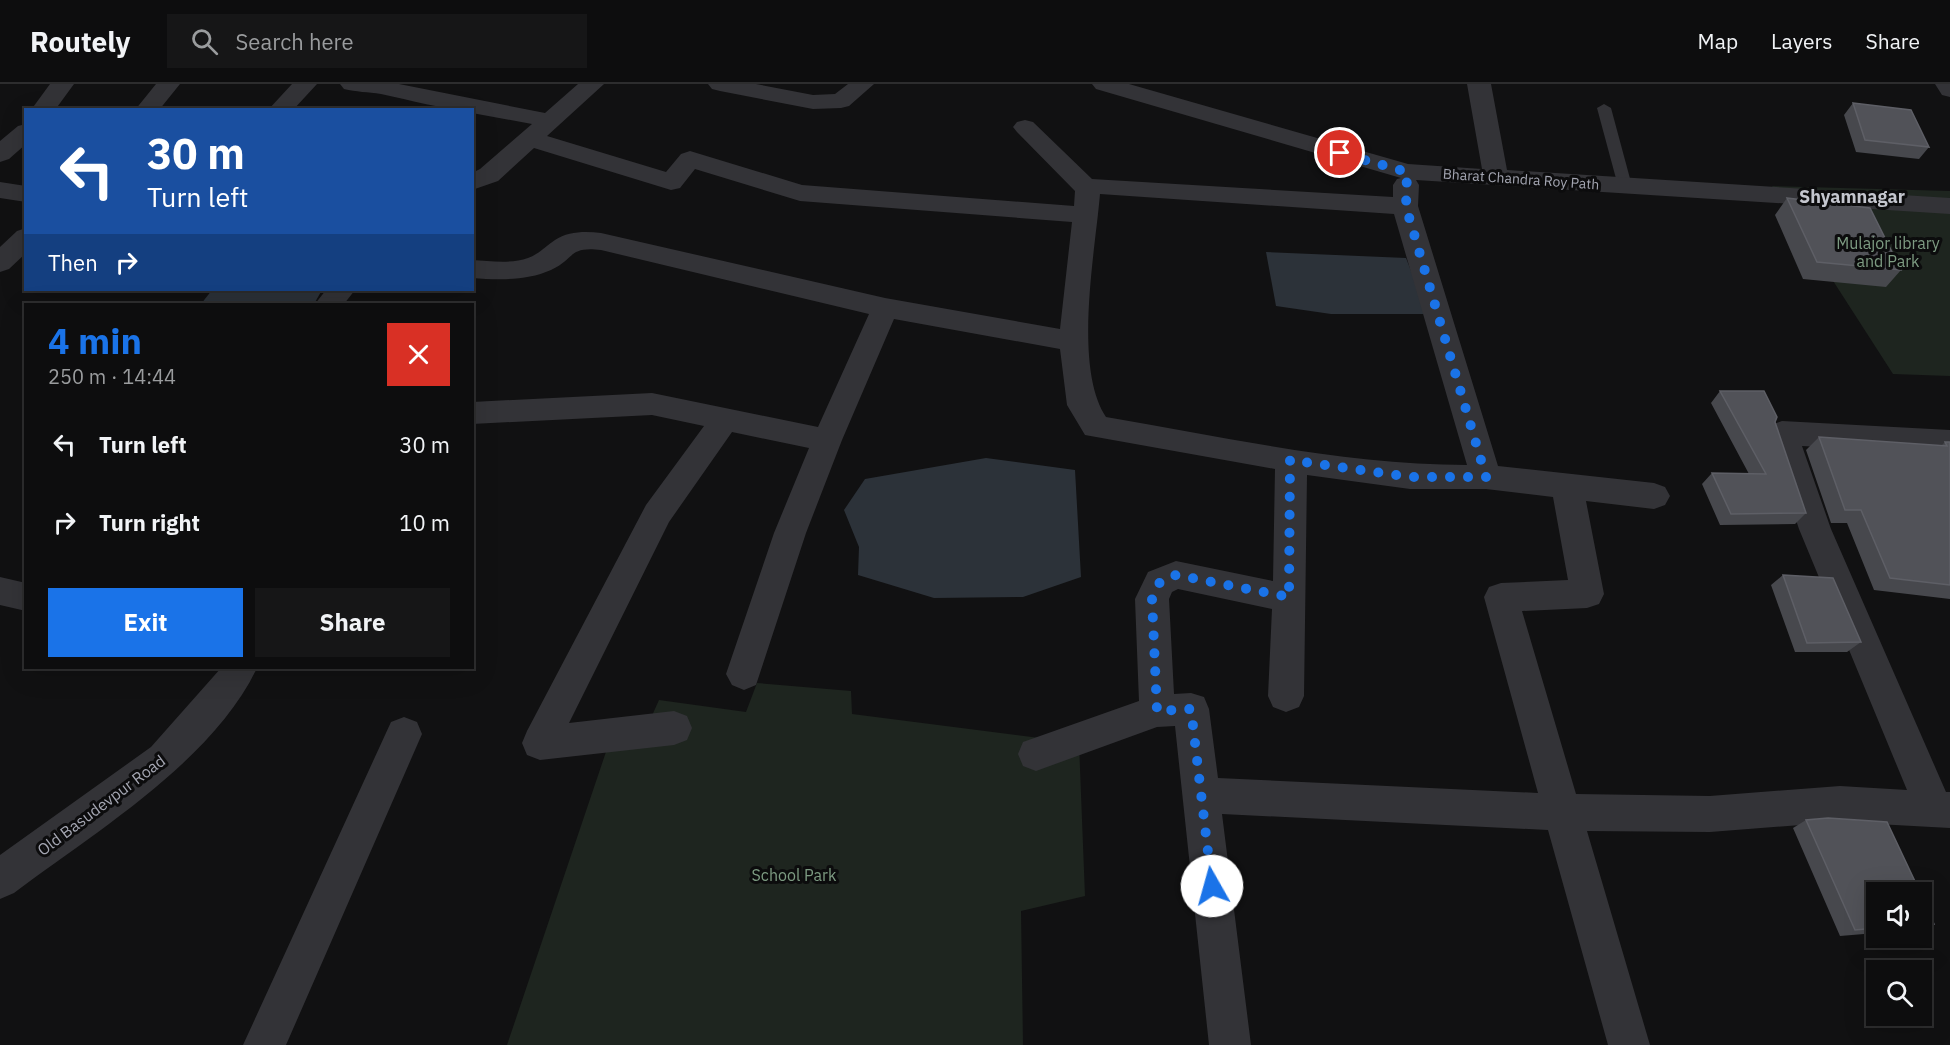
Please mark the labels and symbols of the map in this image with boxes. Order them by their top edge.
pin [1314,127,1365,178]
street label: Bharat Chandra Roy Path [1442,165,1600,193]
district label: Shyamnagar [1799,185,1905,208]
park label: Mulajor library and Park [1836,233,1940,271]
street label: Old Basudevpur Road [33,750,169,860]
position arrow [1180,854,1244,918]
park label: School Park [752,865,837,885]

